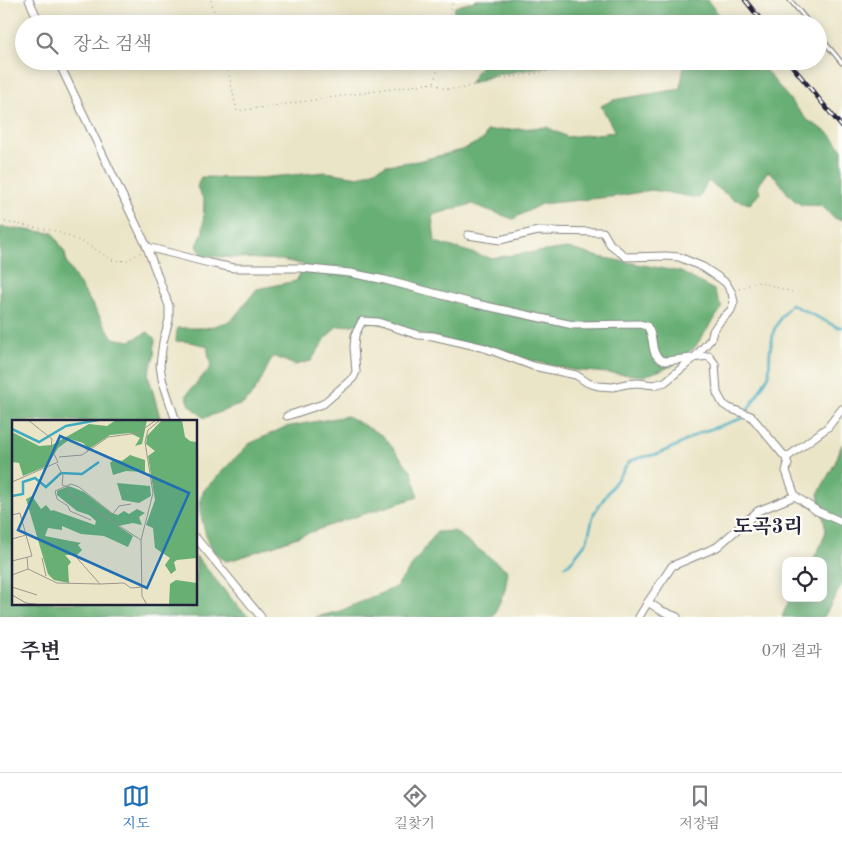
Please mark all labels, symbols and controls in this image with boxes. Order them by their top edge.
search box [15,15,827,70]
icon: search [33,29,61,57]
text: 장소 검색 [73,36,152,55]
inset map [12,420,198,604]
district label: 도곡3리 [733,515,803,538]
map controls [782,557,827,602]
button: locate [782,557,827,602]
text: 주변 [20,642,61,663]
text: 0개 결과 [762,644,822,660]
tab: 지도 [122,782,150,833]
tab: 길찾기 [394,782,435,833]
tab: 저장됨 [679,782,720,833]

